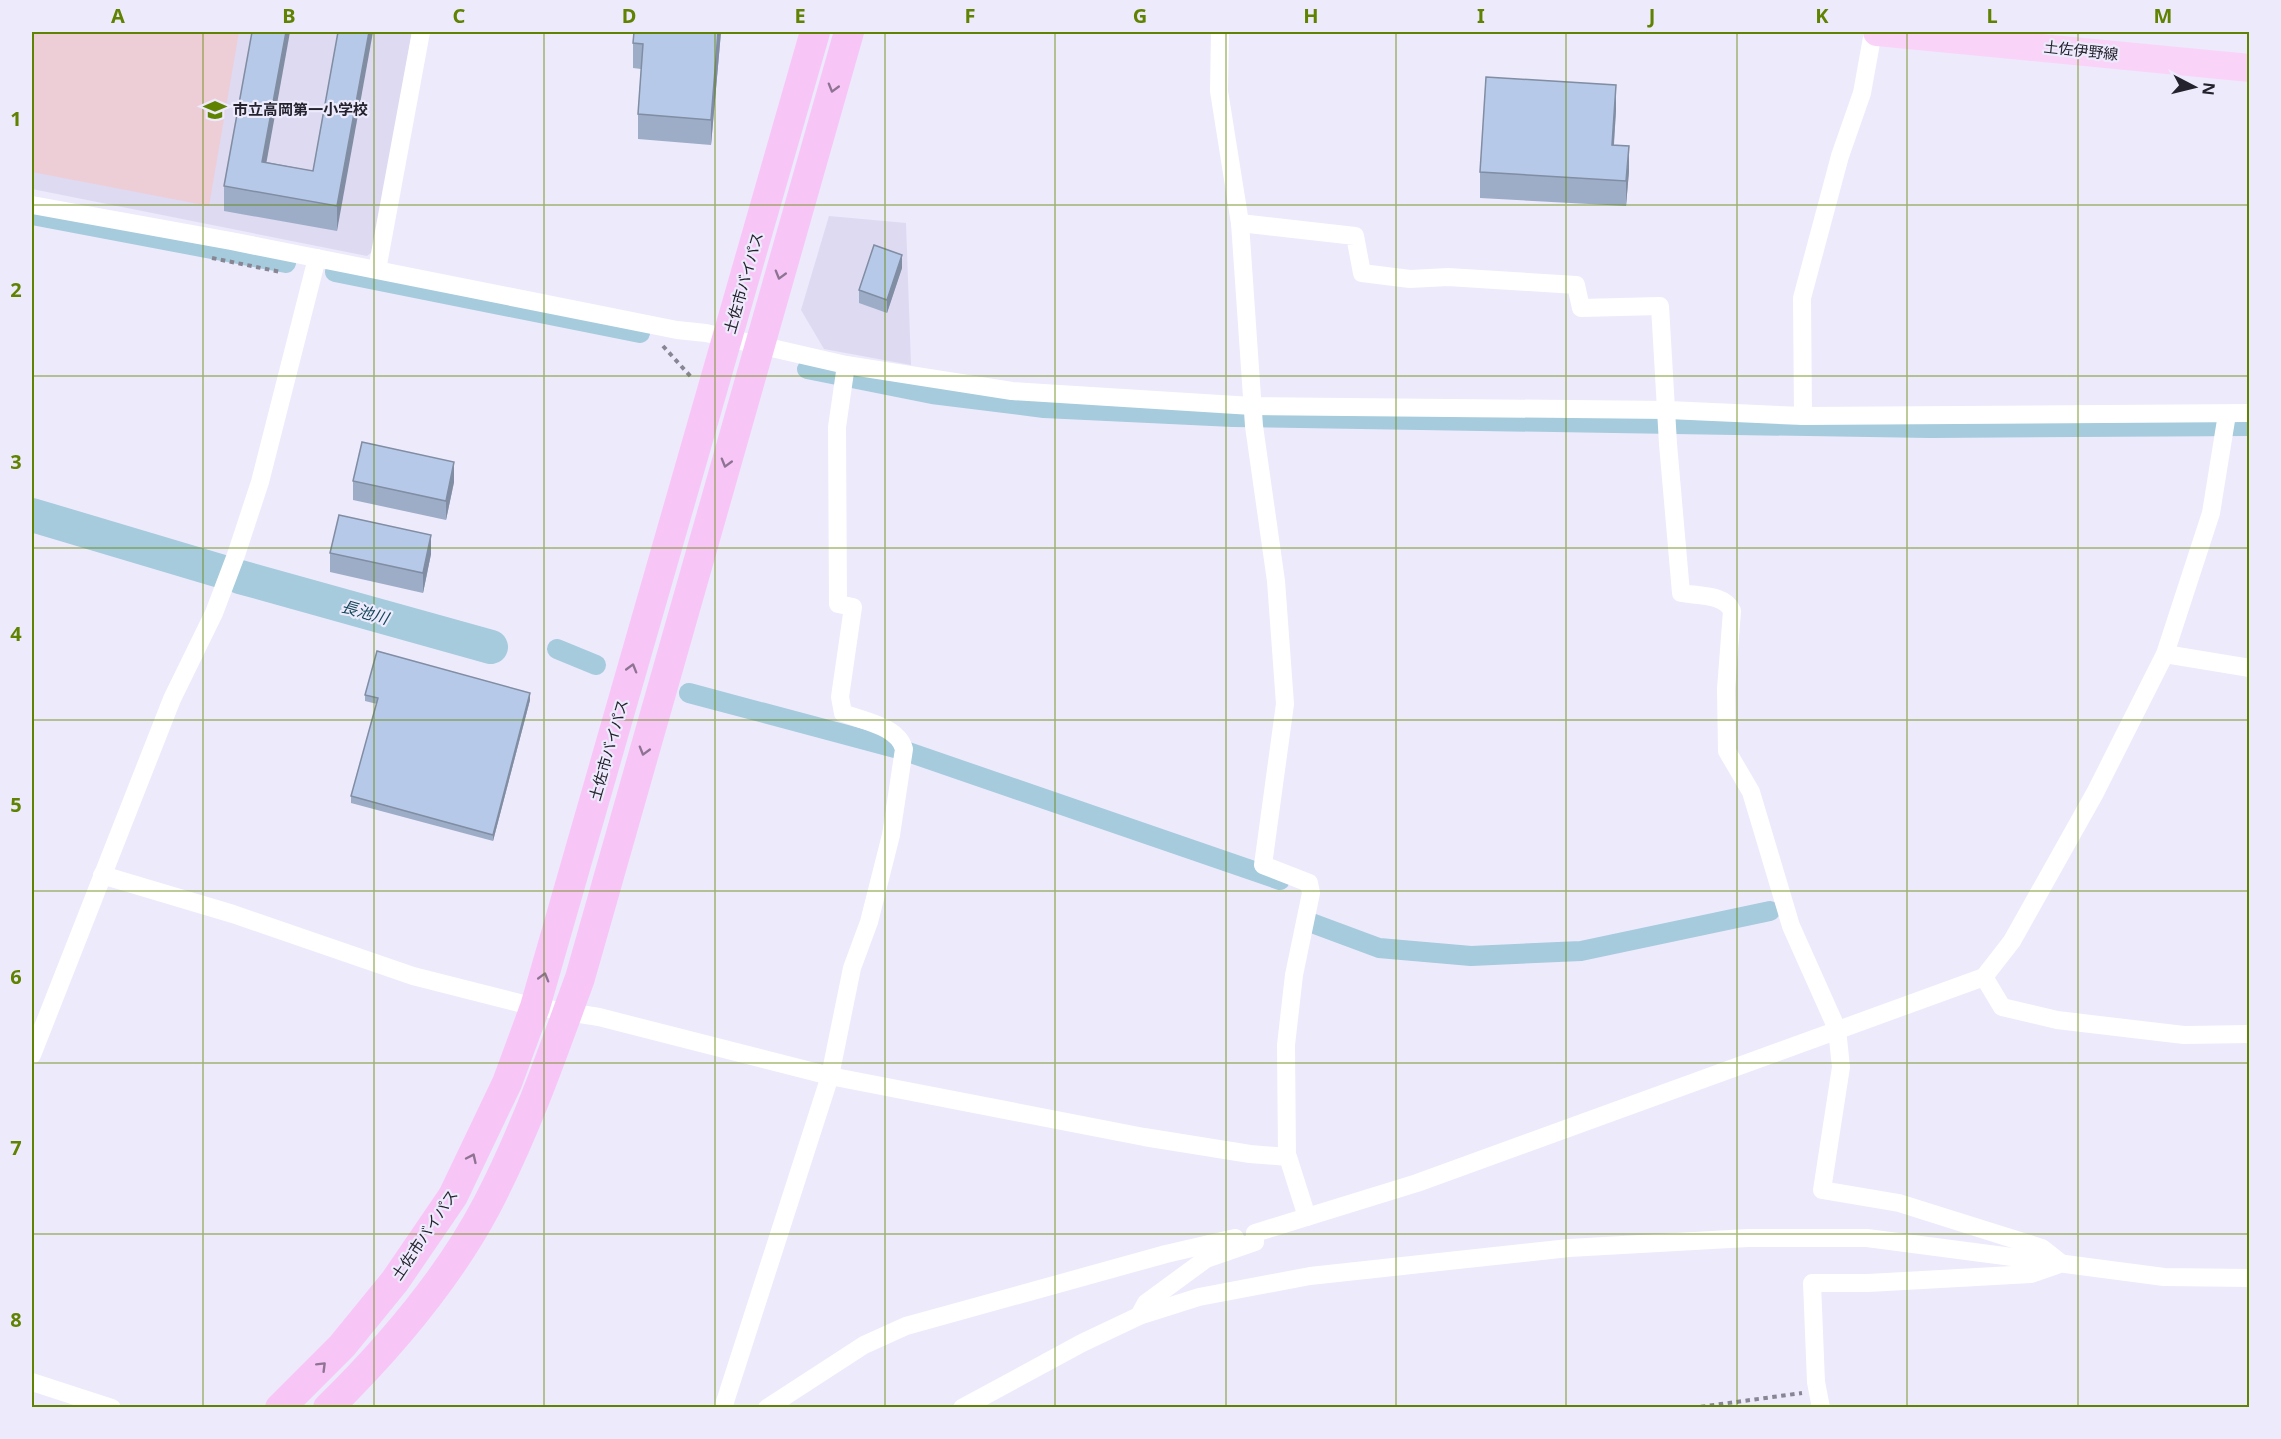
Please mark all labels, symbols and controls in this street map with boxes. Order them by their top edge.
text: A [111,2,125,29]
text: B [282,2,296,29]
text: C [453,2,466,29]
text: D [622,2,636,29]
text: E [794,2,806,29]
text: F [965,2,975,29]
text: G [1133,2,1147,29]
text: H [1303,2,1319,29]
text: I [1477,2,1485,29]
text: J [1647,2,1655,29]
text: K [1815,2,1829,29]
text: L [1986,2,1998,29]
text: M [2154,2,2172,29]
street label: 土佐伊野線 [2043,36,2119,64]
north arrow [2164,57,2224,117]
text: N [2197,81,2221,97]
one-way arrow [828,83,841,93]
school or university icon: 市立高岡第一小学校 [202,97,228,123]
place label: 市立高岡第一小学校 [233,99,368,119]
text: 1 [10,105,22,132]
street label: 土佐市バイパス [719,230,767,336]
one-way arrow [775,269,787,280]
text: 2 [10,276,22,303]
text: 3 [10,448,22,475]
one-way arrow [721,457,733,467]
water label: 長池川 [339,595,393,630]
text: 4 [10,620,22,647]
one-way arrow [625,663,637,674]
street label: 土佐市バイパス [584,697,632,803]
one-way arrow [639,745,651,756]
text: 5 [10,791,22,818]
text: 6 [10,963,22,990]
one-way arrow [537,972,549,983]
text: 7 [10,1134,22,1161]
one-way arrow [464,1153,476,1164]
street label: 土佐市バイパス [387,1185,462,1283]
text: 8 [10,1306,22,1333]
one-way arrow [315,1363,326,1373]

